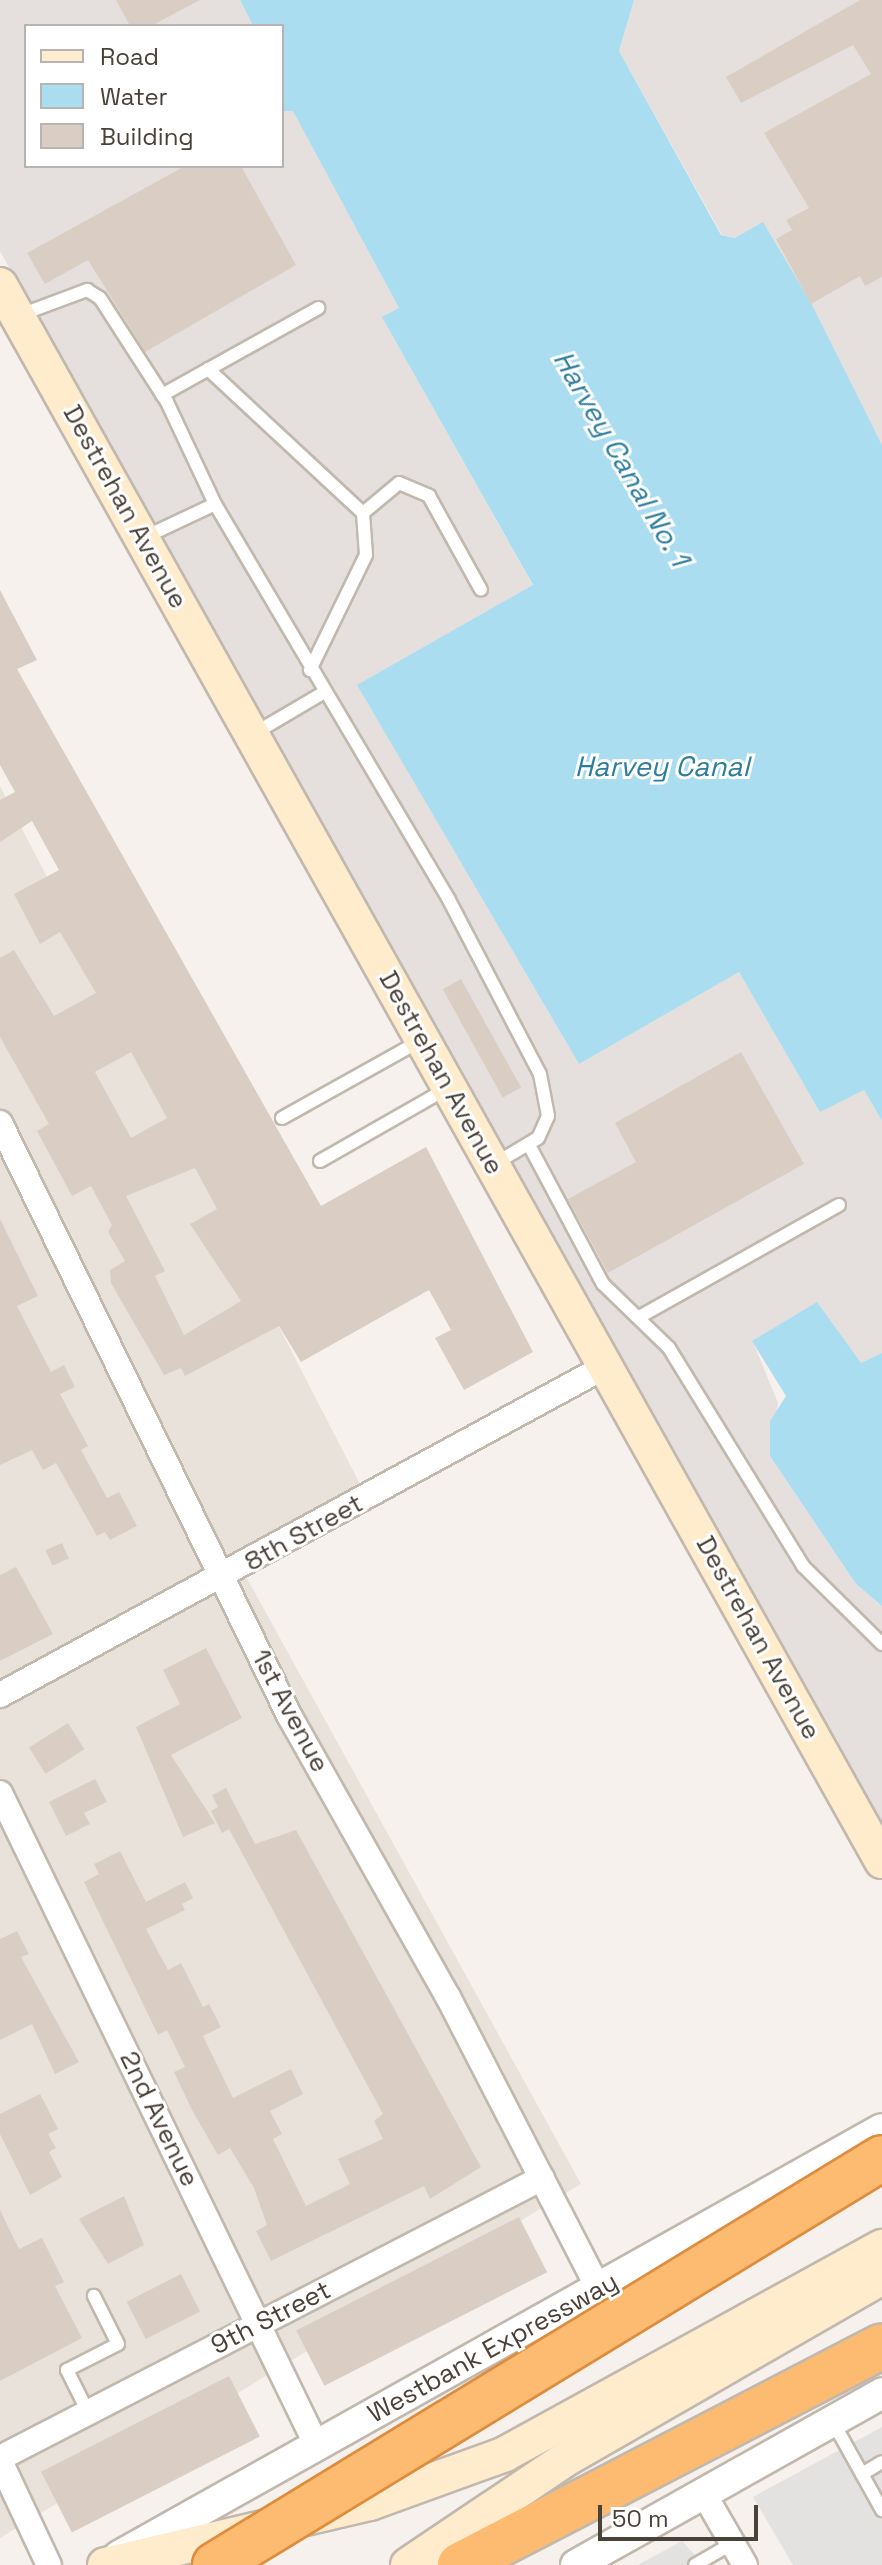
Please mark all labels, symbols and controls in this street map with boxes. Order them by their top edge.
legend [24,24,284,168]
text: Road [100,41,159,72]
text: Water [100,81,168,112]
text: Building [100,121,194,152]
water label: Harvey Canal No. 1 [547,344,697,572]
street label: Destrehan Avenue [56,400,194,614]
water label: Harvey Canal [575,749,749,783]
street label: Destrehan Avenue [372,966,510,1180]
street label: 8th Street [239,1488,369,1578]
street label: Destrehan Avenue [689,1531,827,1745]
street label: 1st Avenue [245,1644,335,1778]
street label: 2nd Avenue [113,2046,205,2192]
street label: Westbank Expressway [362,2266,624,2430]
street label: 9th Street [206,2275,336,2361]
scale bar [602,2489,762,2539]
text: 50 m [612,2503,669,2534]

